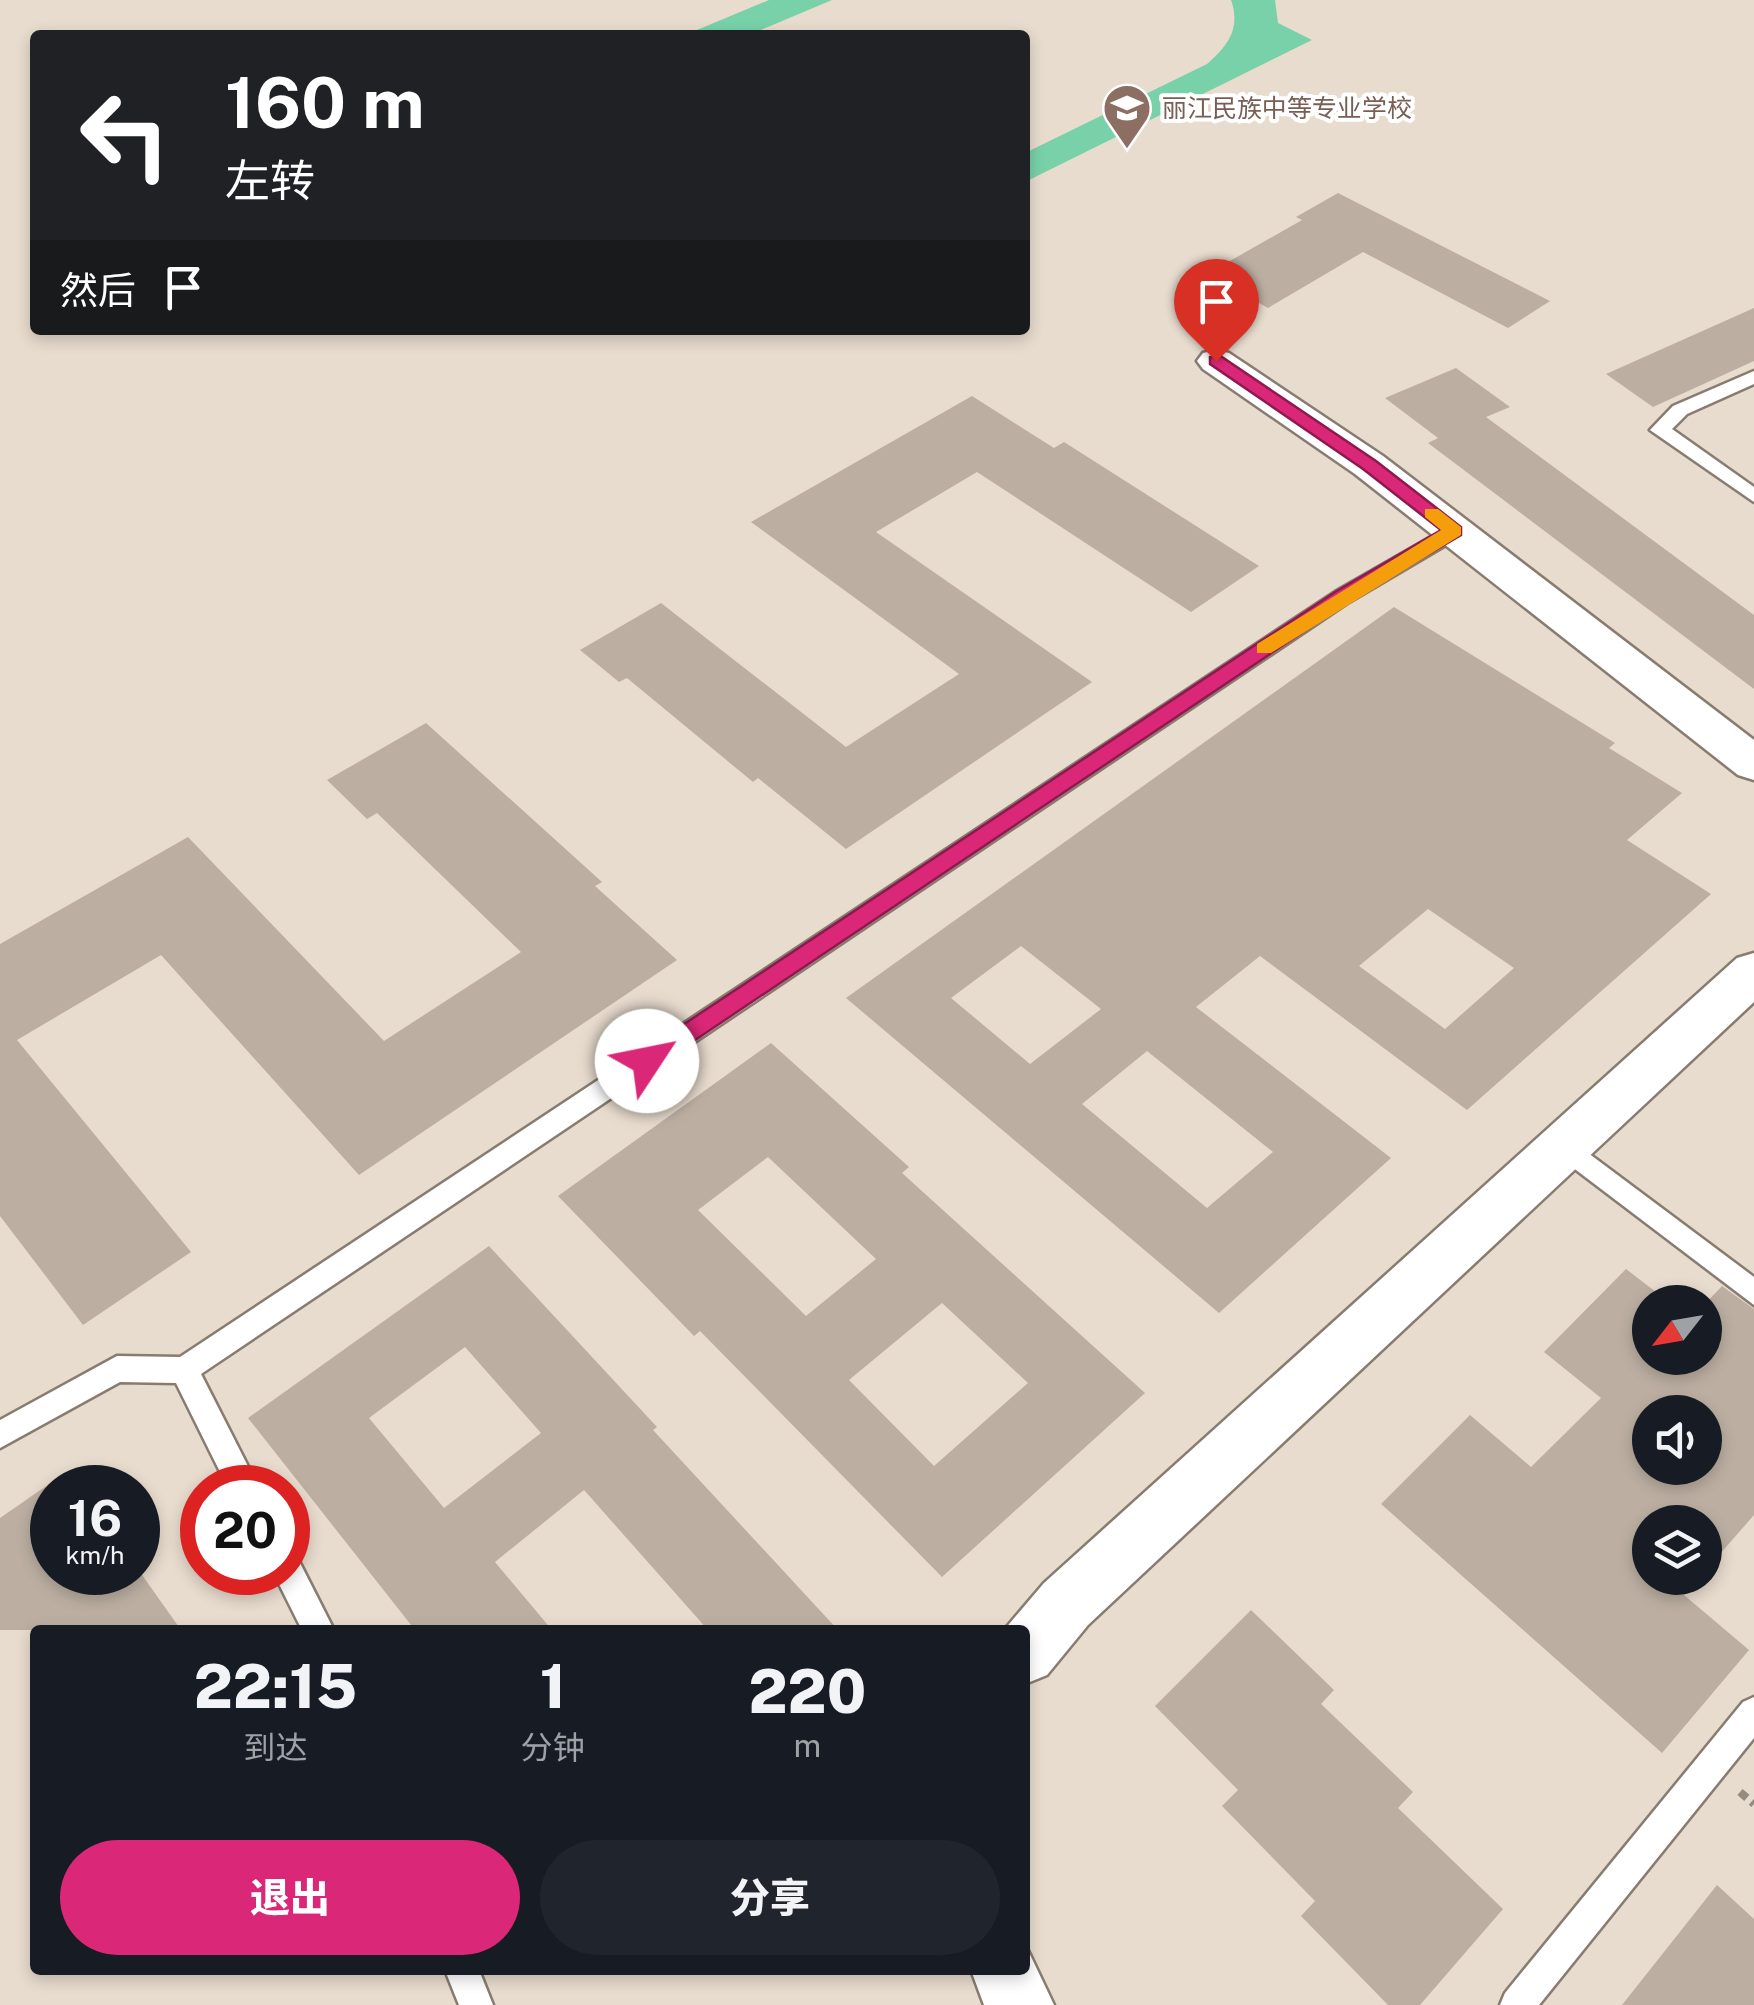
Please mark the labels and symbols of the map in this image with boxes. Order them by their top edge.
school or university icon: 丽江民族中等专业学校 [1101,82,1153,150]
place label: 丽江民族中等专业学校 [1162,93,1412,123]
pin [1174,259,1259,362]
position arrow [595,1009,699,1113]
north arrow [1632,1285,1722,1375]
speed limit sign: 20 [180,1465,310,1595]

